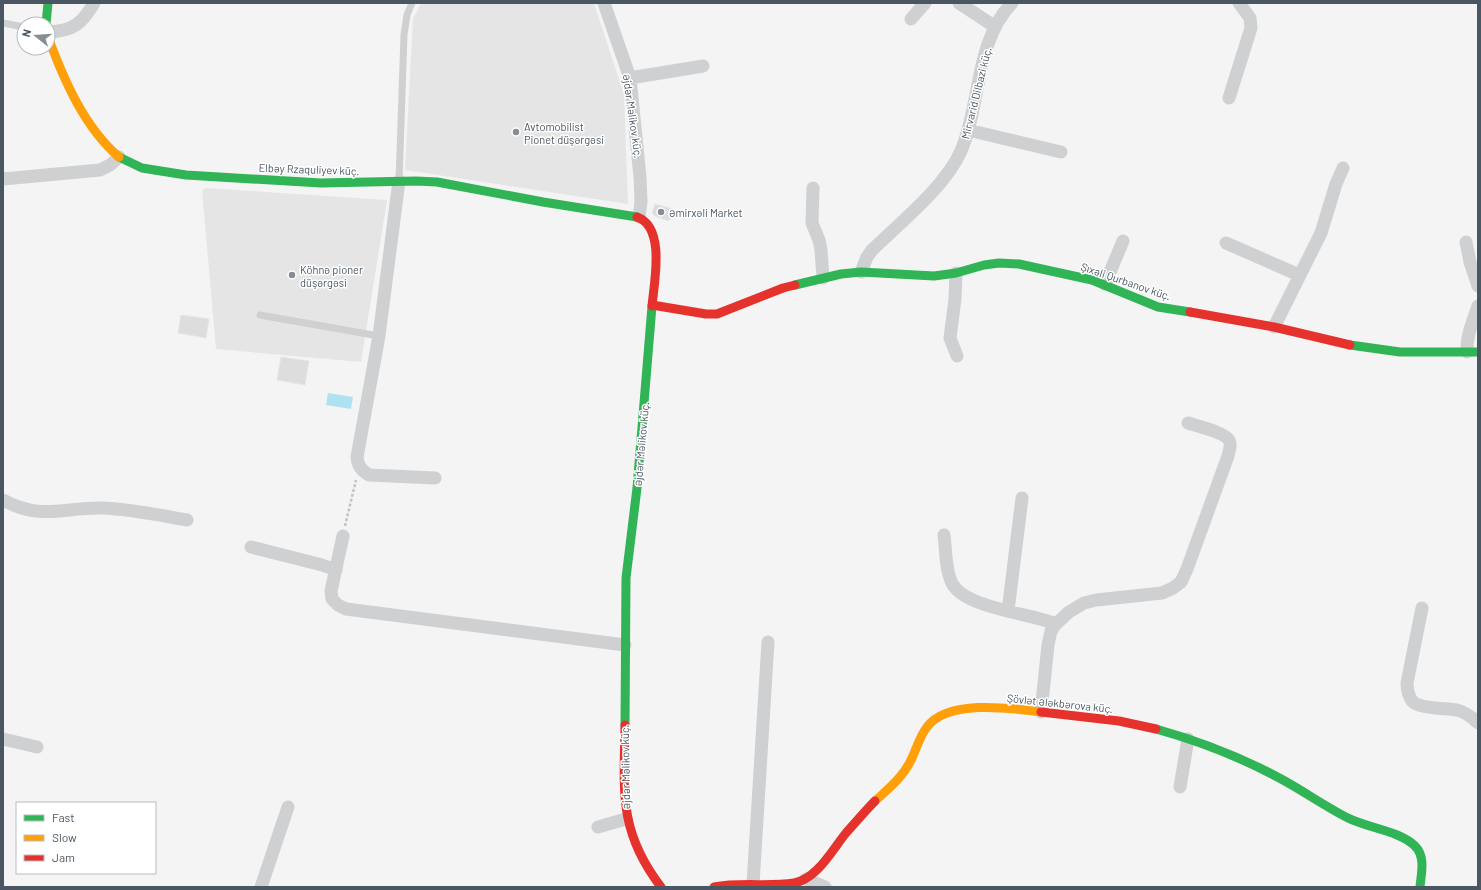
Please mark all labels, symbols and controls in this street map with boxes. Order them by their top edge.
north arrow [16,16,56,56]
text: N [19,28,33,38]
street label: Mirvarid Dilbazi küç. [958,46,994,140]
street label: Əjdər Məlikov küç. [621,73,645,159]
place label: Avtomobilist Pionet düşərgəsi [524,120,604,146]
marker: Avtomobilist Pionet düşərgəsi [511,127,521,137]
street label: Elbəy Rzaquliyev küç. [258,161,360,177]
place label: Əmirxəli Market [669,206,743,219]
marker: Əmirxəli Market [656,207,666,217]
street label: Şıxəli Qurbanov küç. [1079,260,1173,302]
place label: Köhnə pioner düşərgəsi [300,263,363,289]
marker: Köhnə pioner düşərgəsi [287,270,297,280]
street label: Əjdər Məlikov küç. [631,401,651,487]
street label: Şövlət Ələkbərova küç. [1006,691,1114,715]
street label: Əjdər Məlikov küç. [618,725,632,809]
legend [16,802,156,874]
text: Fast [52,810,75,824]
text: Slow [52,830,77,844]
text: Jam [52,850,75,864]

